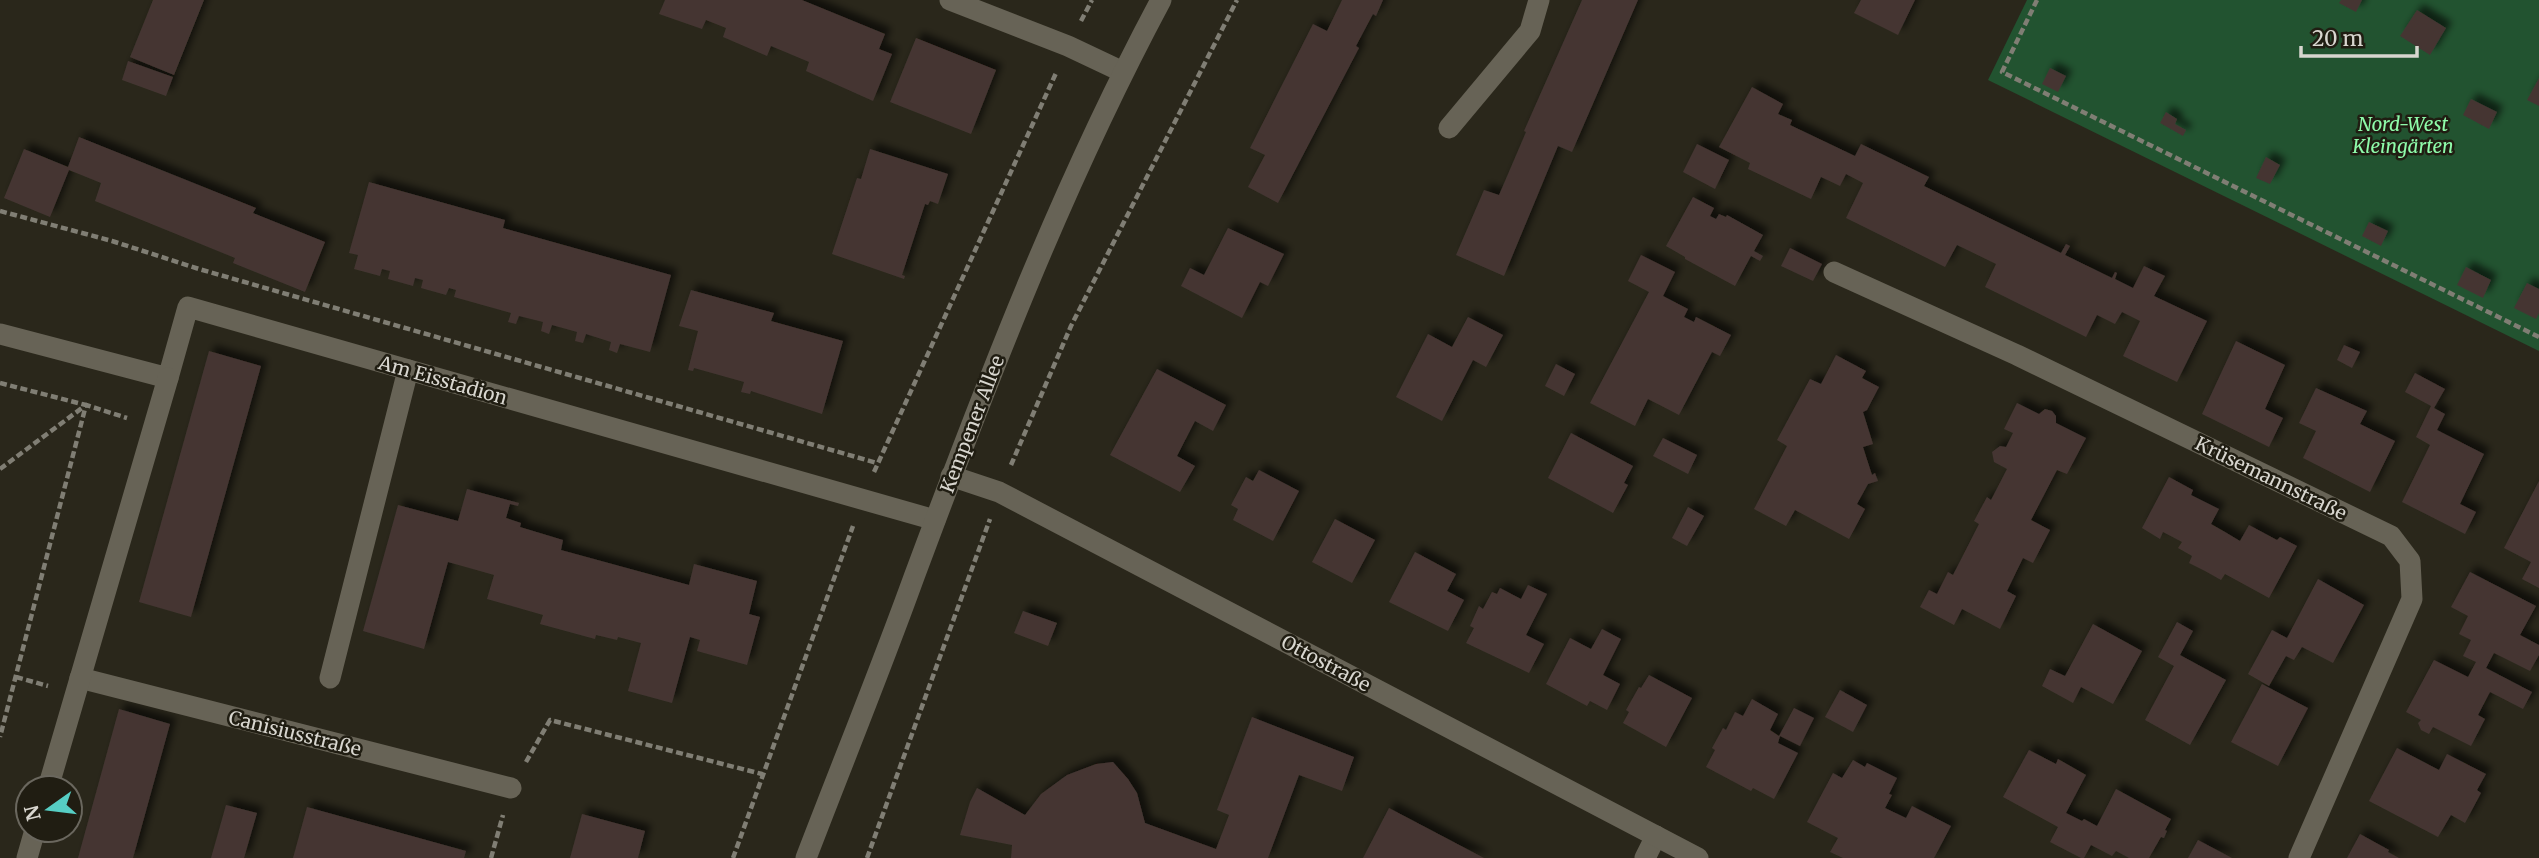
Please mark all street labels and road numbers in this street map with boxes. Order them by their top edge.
street label: Am Eisstadion [375,350,510,410]
street label: Kempener Allee [935,352,1009,496]
street label: Krüsemannstraße [2191,431,2351,525]
street label: Ottostraße [1277,629,1375,697]
street label: Canisiusstraße [226,705,364,761]

